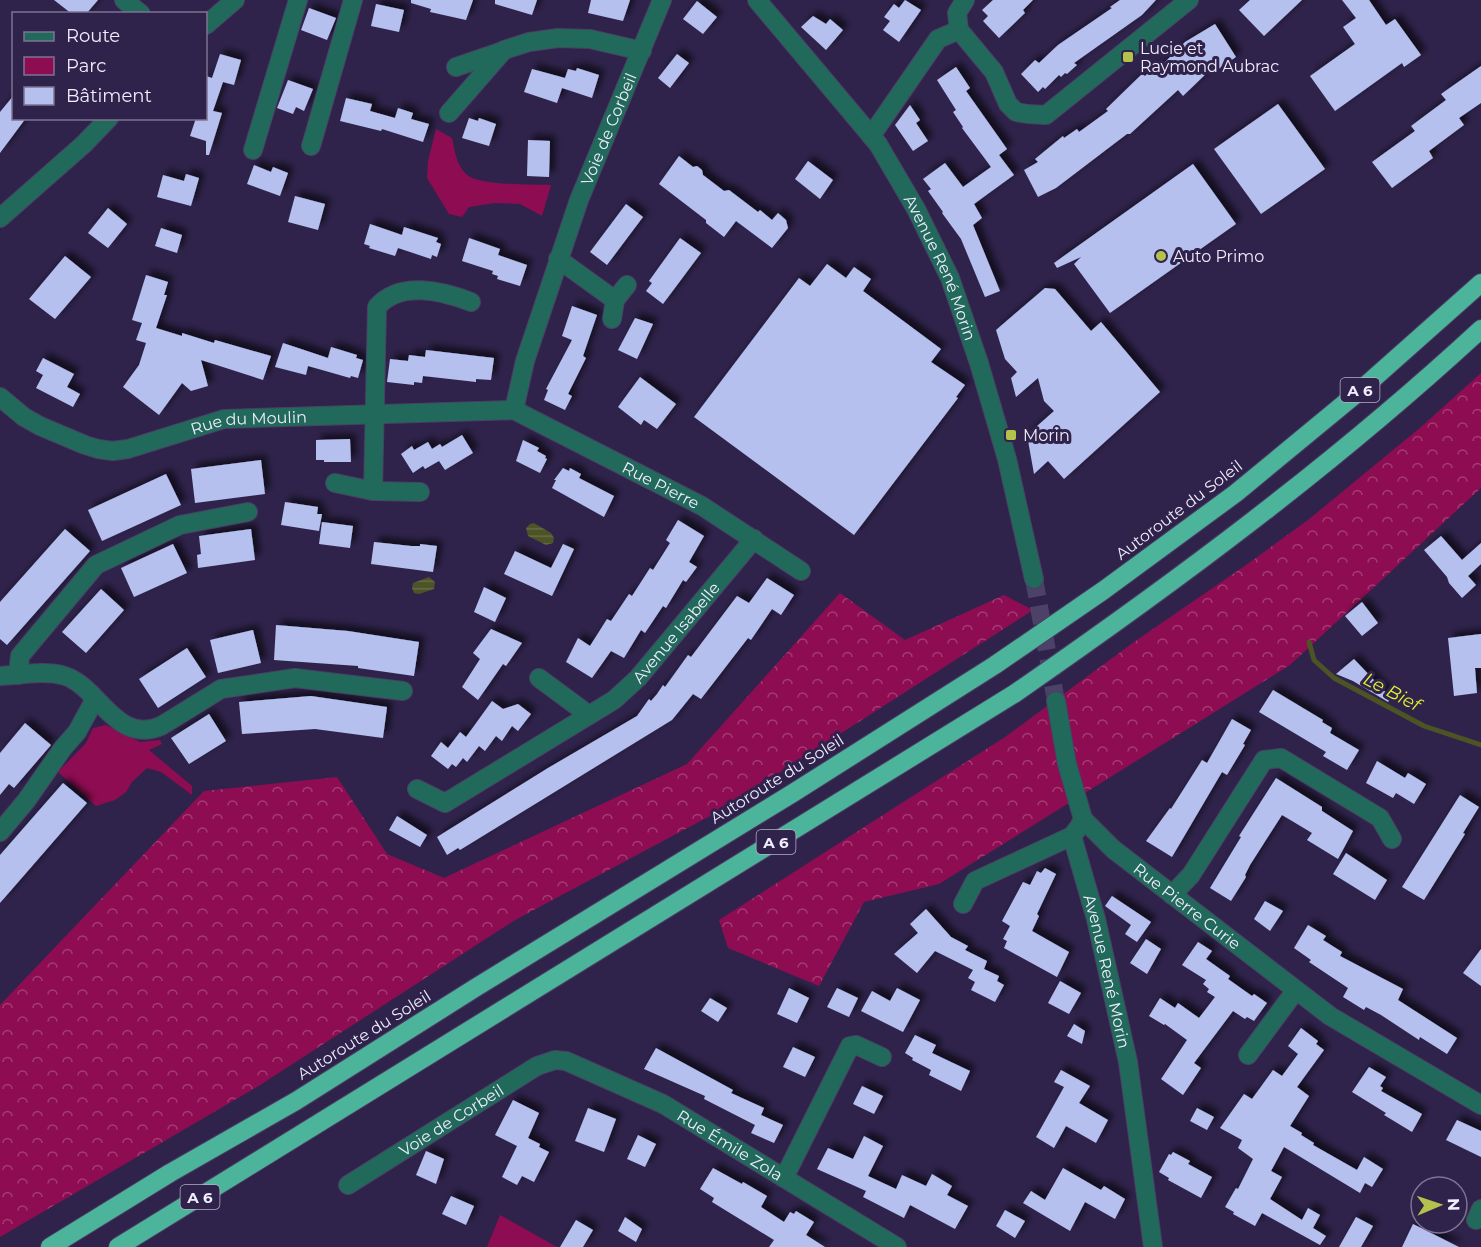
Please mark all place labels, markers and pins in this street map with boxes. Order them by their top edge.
place label: Lucie et Raymond Aubrac [1140,39,1279,76]
marker: Lucie et Raymond Aubrac [1121,50,1135,64]
place label: Auto Primo [1173,247,1264,266]
marker: Auto Primo [1154,249,1168,263]
place label: Morin [1023,426,1070,445]
marker: Morin [1004,428,1018,442]

